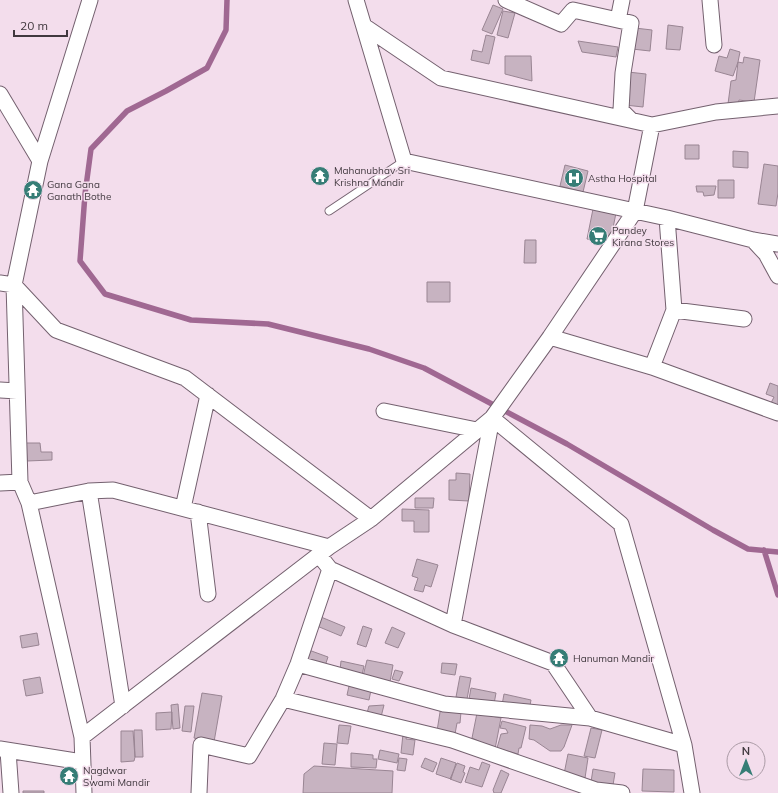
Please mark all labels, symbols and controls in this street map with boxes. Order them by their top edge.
scale bar [14,12,67,38]
text: 20 m [20,18,48,33]
place label: Mahanubhav Sri Krishna Mandir [334,164,410,189]
temple icon: Mahanubhav Sri Krishna Mandir [309,165,331,187]
hospital icon: Astha Hospital [563,167,585,189]
place label: Astha Hospital [588,172,657,185]
place label: Gana Gana Ganath Bothe [47,178,111,203]
temple icon: Gana Gana Ganath Bothe [22,179,44,201]
place label: Pandey Kirana Stores [612,224,674,249]
supermarket icon: Pandey Kirana Stores [587,225,609,247]
temple icon: Hanuman Mandir [548,647,570,669]
place label: Hanuman Mandir [573,652,654,665]
north arrow [726,741,766,781]
text: N [742,744,750,758]
place label: Nagdwar Swami Mandir [83,764,150,789]
temple icon: Nagdwar Swami Mandir [58,765,80,787]

